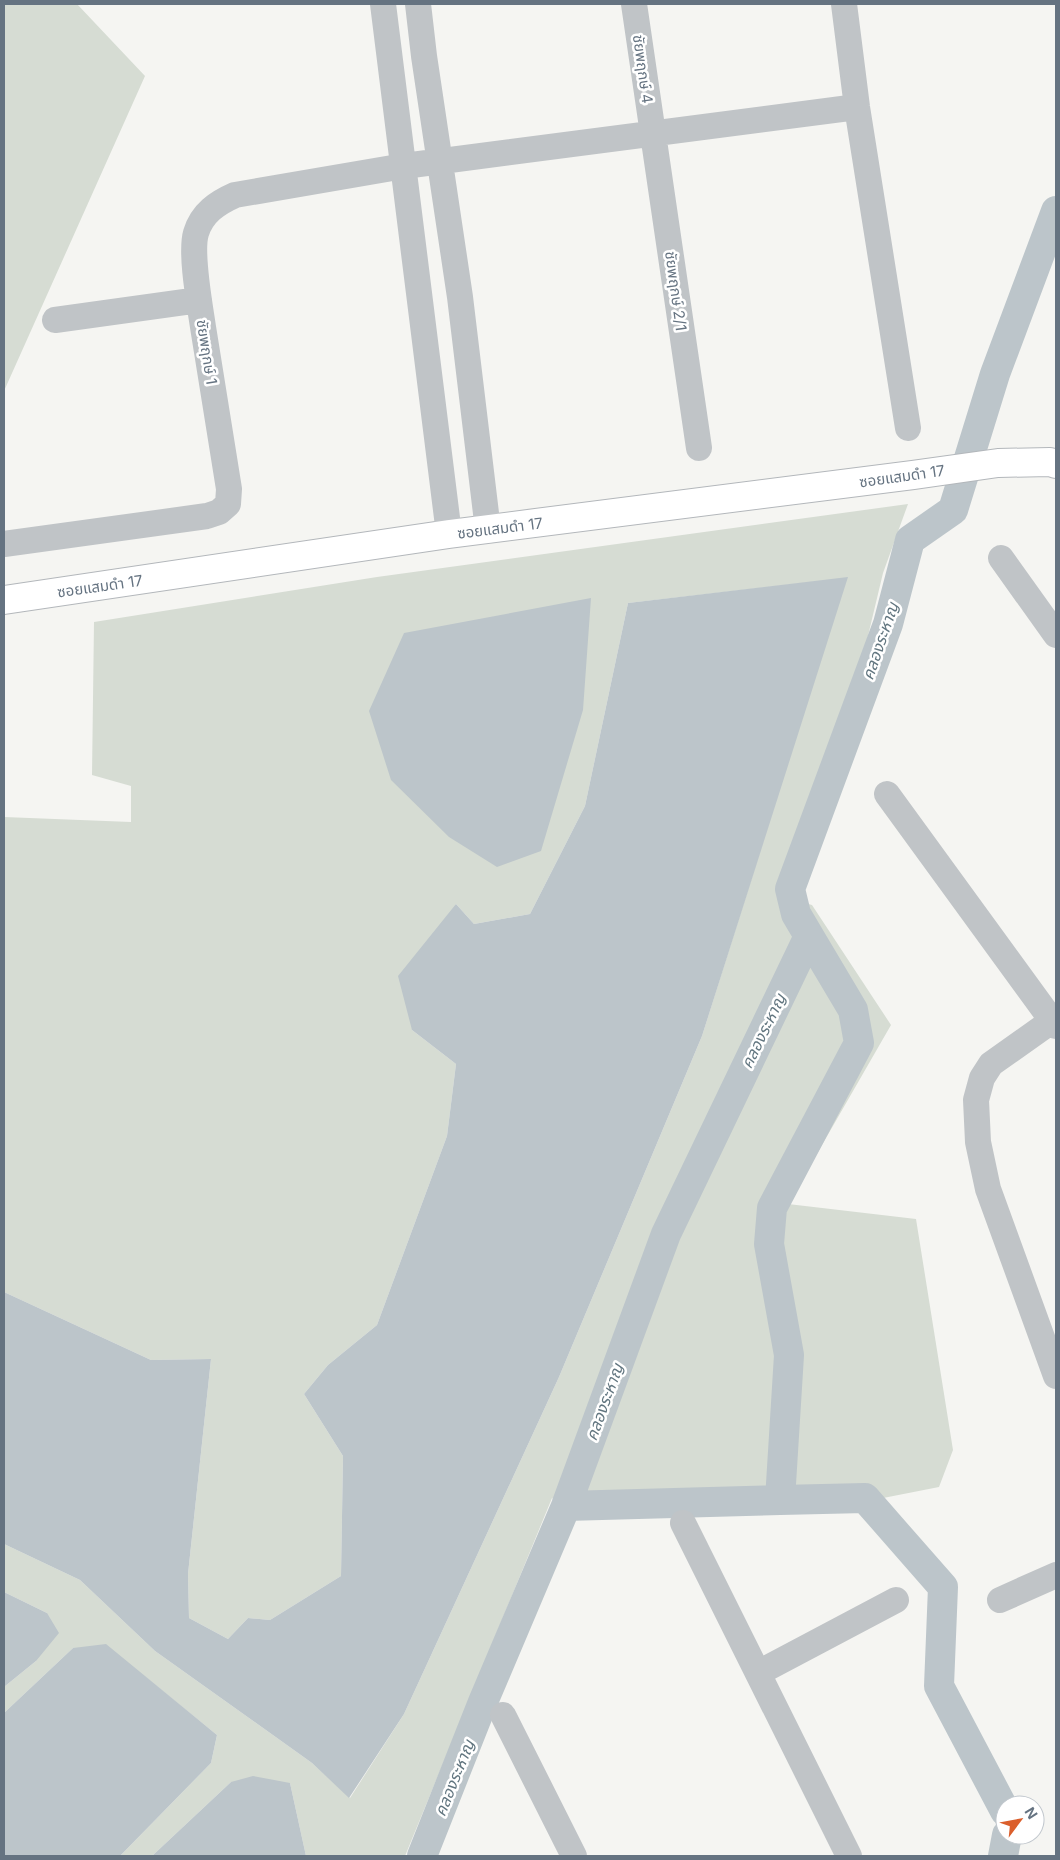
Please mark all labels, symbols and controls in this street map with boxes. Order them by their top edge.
street label: ชัยพฤกษ์ 4 [629,33,657,105]
street label: ชัยพฤกษ์ 2/1 [661,250,691,332]
street label: ชัยพฤกษ์ 1 [192,318,222,386]
street label: ซอยแสมดำ 17 [858,461,946,491]
street label: ซอยแสมดำ 17 [456,513,544,543]
street label: ซอยแสมดำ 17 [56,571,144,601]
water label: คลองระหาญ [857,598,903,682]
water label: คลองระหาญ [736,989,790,1072]
water label: คลองระหาญ [581,1359,628,1443]
water label: คลองระหาญ [430,1736,479,1819]
north arrow [995,1795,1045,1845]
text: N [1021,1804,1041,1822]

